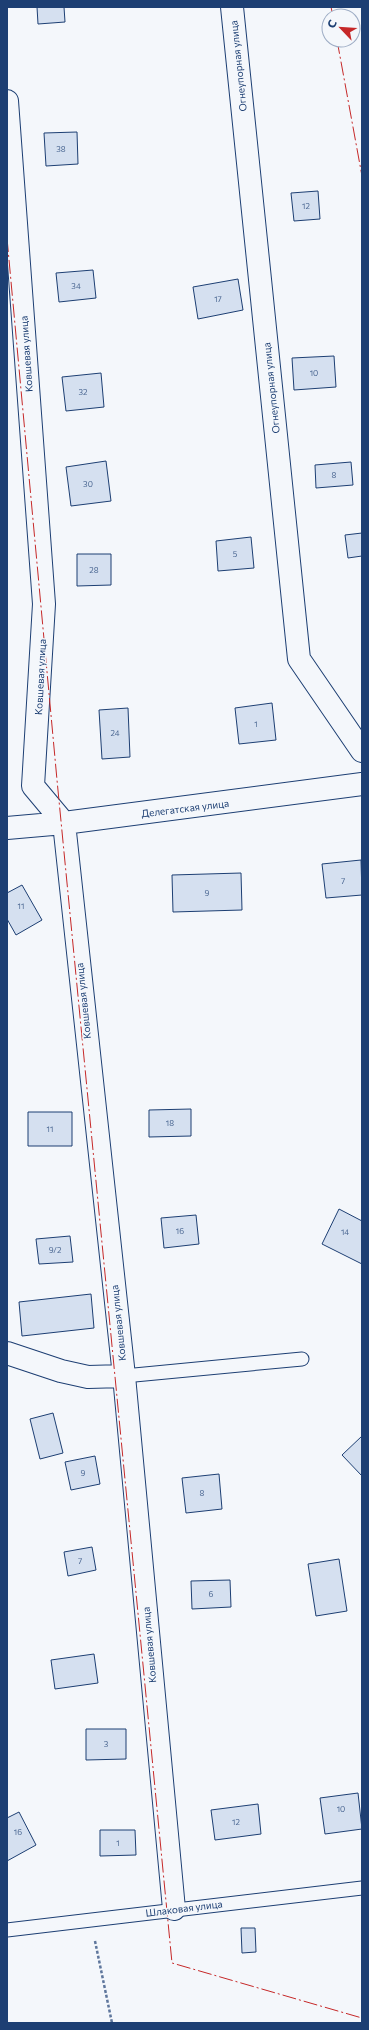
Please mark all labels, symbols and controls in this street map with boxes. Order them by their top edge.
north arrow [321,8,361,48]
text: С [324,17,339,30]
street label: Огнеупорная улица [227,20,249,112]
house number: 38 [56,144,66,154]
house number: 12 [302,201,310,211]
house number: 34 [71,281,81,291]
house number: 17 [214,294,222,304]
street label: Ковшевая улица [17,316,35,392]
street label: Огнеупорная улица [260,342,282,434]
house number: 10 [310,368,318,378]
house number: 32 [79,387,88,397]
house number: 8 [332,470,337,480]
house number: 30 [83,479,93,489]
house number: 5 [233,549,238,559]
house number: 28 [89,565,99,575]
street label: Ковшевая улица [32,639,48,715]
house number: 1 [254,719,258,729]
house number: 24 [110,728,120,738]
street label: Делегатская улица [140,797,230,819]
house number: 7 [341,876,345,886]
house number: 9 [205,888,210,898]
house number: 11 [18,901,24,911]
street label: Ковшевая улица [73,962,93,1040]
house number: 18 [166,1118,174,1128]
house number: 11 [47,1124,53,1134]
house number: 16 [176,1226,184,1236]
house number: 14 [341,1227,349,1237]
house number: 9/2 [49,1245,62,1255]
street label: Ковшевая улица [108,1284,128,1362]
house number: 9 [81,1468,86,1478]
house number: 8 [200,1488,205,1498]
house number: 7 [78,1556,82,1566]
house number: 6 [209,1589,214,1599]
street label: Ковшевая улица [140,1607,158,1683]
house number: 3 [104,1739,109,1749]
house number: 10 [337,1804,345,1814]
house number: 12 [232,1817,240,1827]
house number: 16 [14,1827,22,1837]
house number: 1 [116,1838,120,1848]
street label: Шлаковая улица [145,1897,223,1919]

